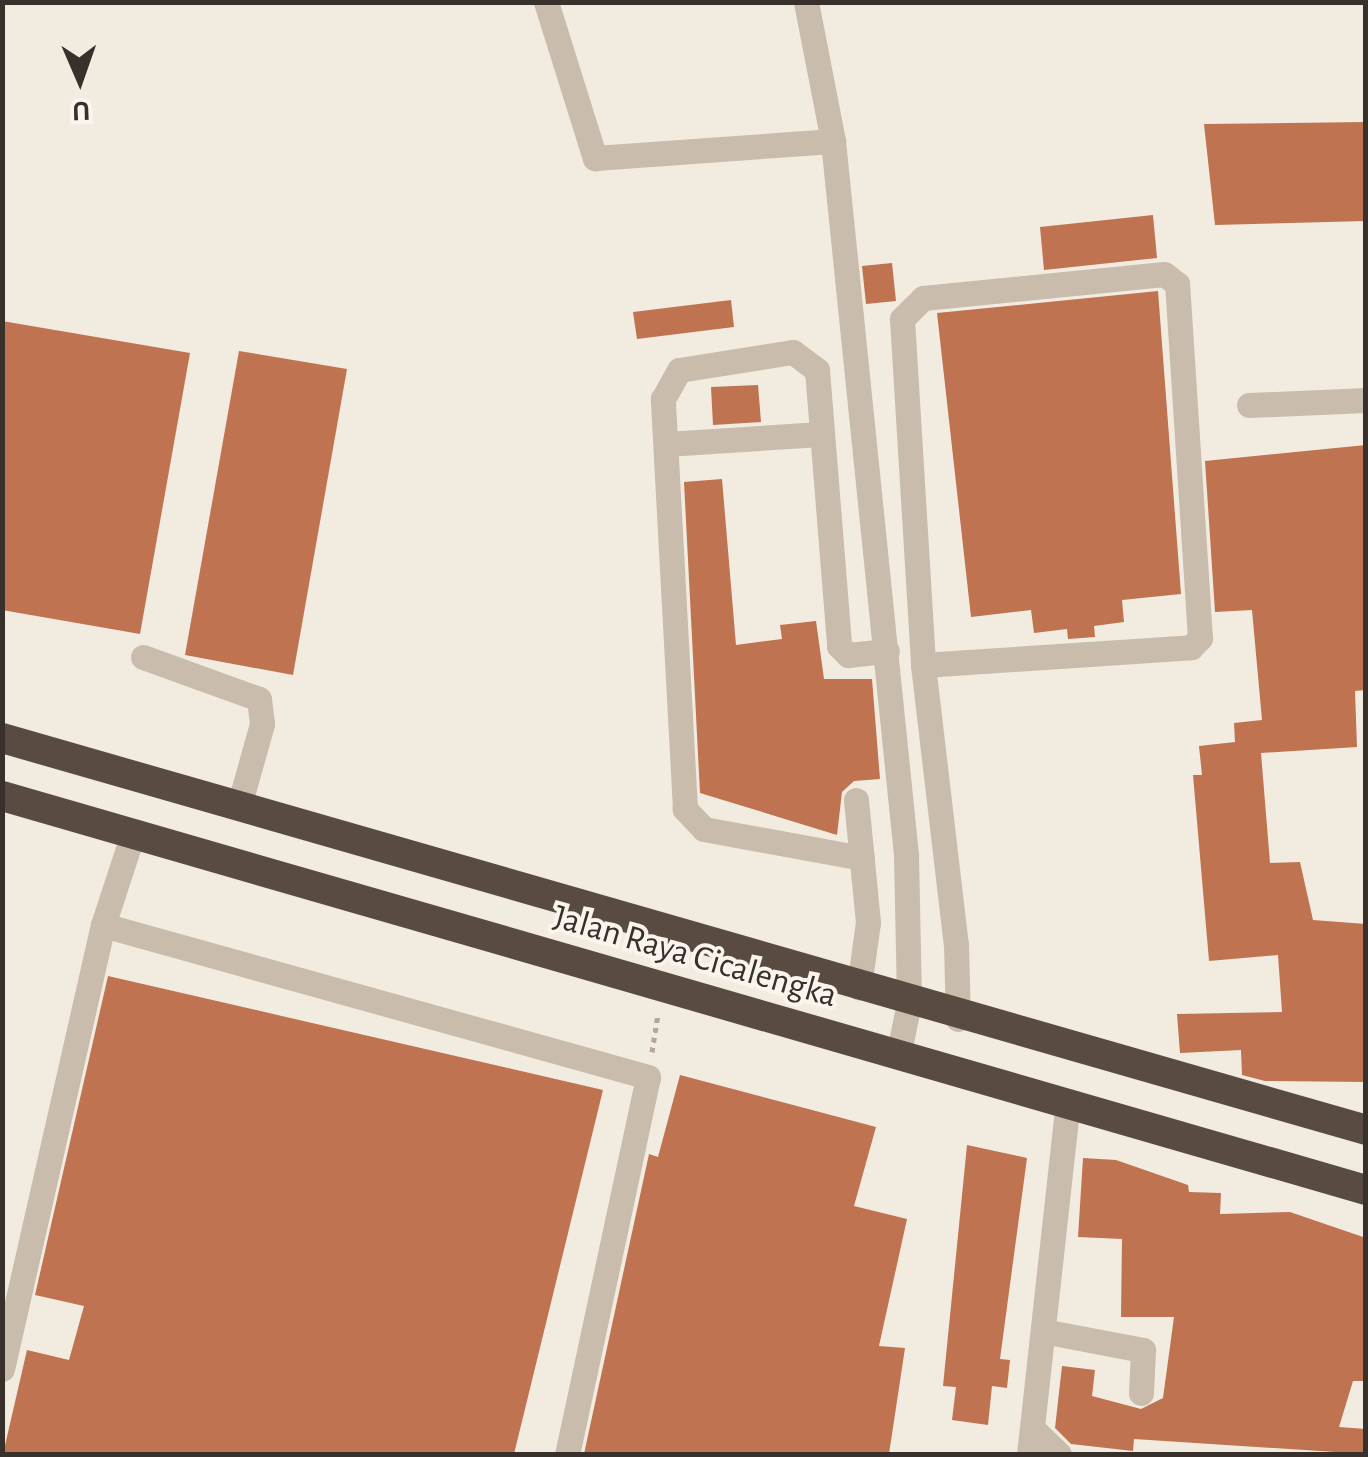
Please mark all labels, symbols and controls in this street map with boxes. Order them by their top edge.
north arrow [30,30,130,130]
text: U [72,96,90,124]
street label: Jalan Raya Cicalengka [549,896,841,1018]

